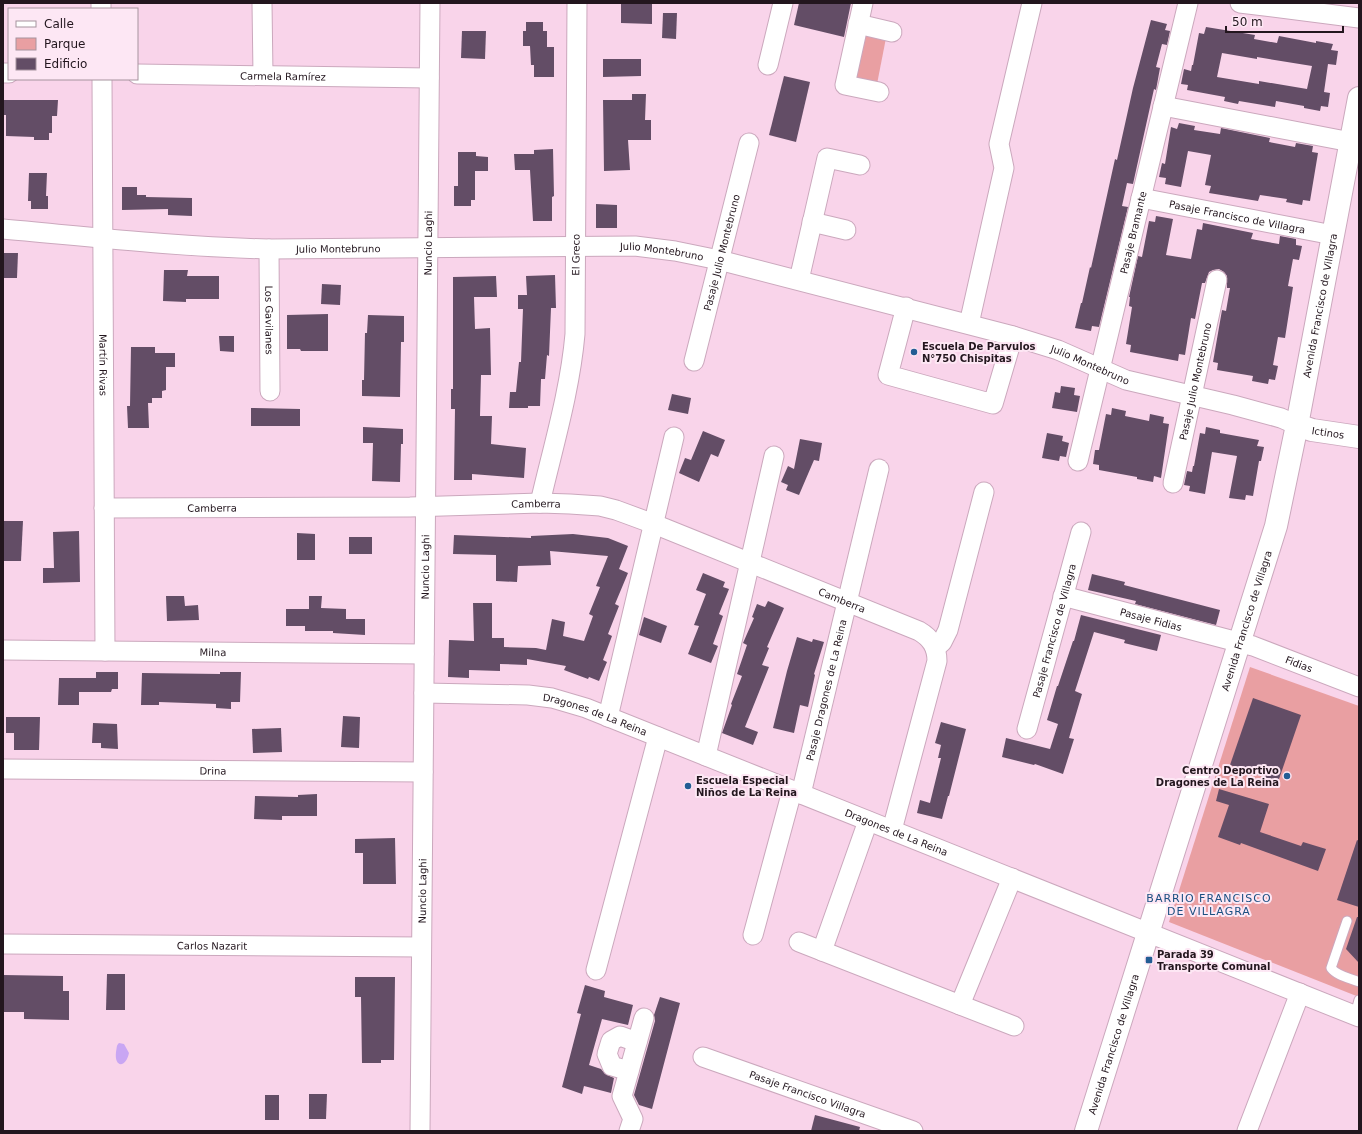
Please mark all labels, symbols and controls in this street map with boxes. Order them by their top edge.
legend [8,8,138,80]
scale bar [1226,8,1343,34]
text: 50 m [1232,15,1263,29]
text: Calle [44,17,74,31]
text: Parque [44,37,85,51]
text: Edificio [44,57,87,71]
street label: Carmela Ramírez [240,70,326,82]
street label: Pasaje Bramante [1118,190,1148,275]
street label: Pasaje Julio Montebruno [701,193,741,312]
street label: Pasaje Francisco de Villagra [1168,198,1306,235]
street label: Nuncio Laghi [422,211,434,276]
street label: Avenida Francisco de Villagra [1301,232,1339,378]
street label: El Greco [570,234,581,276]
street label: Julio Montebruno [619,241,705,262]
street label: Julio Montebruno [295,243,381,254]
street label: Los Gavilanes [264,285,275,355]
street label: Pasaje Julio Montebruno [1177,322,1213,441]
street label: Martín Rivas [98,334,109,396]
place label: Escuela De Parvulos N°750 Chispitas [922,341,1036,364]
street label: Julio Montebruno [1049,342,1130,386]
marker: Escuela De Parvulos N°750 Chispitas [909,347,919,357]
street label: Ictinos [1311,425,1345,440]
street label: Camberra [511,497,561,509]
street label: Camberra [187,502,237,513]
street label: Nuncio Laghi [419,534,431,600]
street label: Avenida Francisco de Villagra [1219,549,1273,692]
street label: Pasaje Francisco de Villagra [1030,562,1078,699]
street label: Camberra [817,586,867,614]
street label: Pasaje Fidias [1119,606,1183,633]
street label: Pasaje Dragones de La Reina [804,618,848,762]
street label: Milna [200,646,226,658]
street label: Fidias [1284,654,1314,674]
street label: Dragones de La Reina [542,691,649,737]
street label: Drina [199,765,227,776]
place label: Centro Deportivo Dragones de La Reina [1156,765,1279,788]
marker: Centro Deportivo Dragones de La Reina [1282,771,1292,781]
place label: Escuela Especial Niños de La Reina [696,775,797,798]
marker: Escuela Especial Niños de La Reina [683,781,693,791]
street label: Dragones de La Reina [843,807,950,858]
street label: Nuncio Laghi [416,858,428,924]
district label: BARRIO FRANCISCO DE VILLAGRA [1146,892,1272,918]
street label: Carlos Nazarit [177,940,247,951]
place label: Parada 39 Transporte Comunal [1157,949,1271,972]
marker: Parada 39 Transporte Comunal [1144,955,1154,965]
street label: Avenida Francisco de Villagra [1086,973,1140,1116]
street label: Pasaje Francisco Villagra [748,1068,867,1120]

